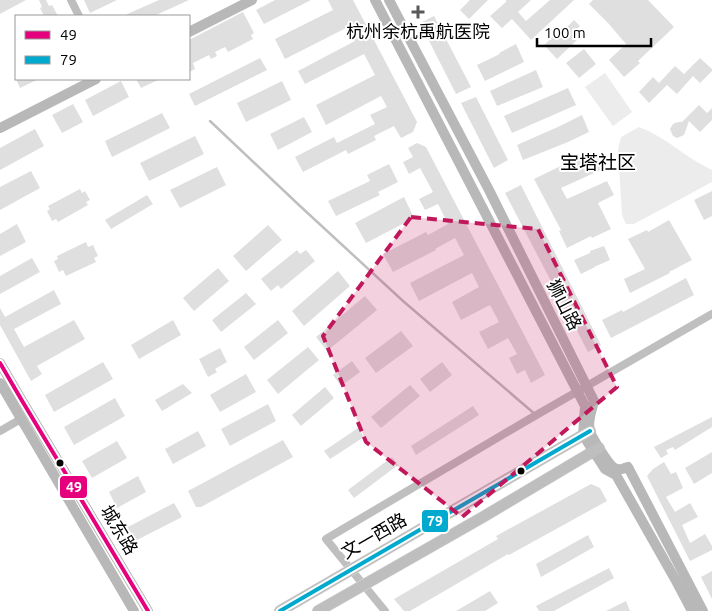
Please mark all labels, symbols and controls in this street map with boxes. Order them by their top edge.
marker: 杭州余杭禹航医院 [411,5,425,19]
legend [15,15,190,80]
scale bar [537,15,651,47]
place label: 杭州余杭禹航医院 [346,21,490,41]
text: 100 m [544,24,586,41]
text: 49 [60,26,77,43]
text: 79 [60,51,77,68]
district label: 宝塔社区 [560,151,636,173]
street label: 狮山路 [544,276,586,333]
unlabelled marker [55,458,65,468]
unlabelled marker [516,466,526,476]
line badge: 49 [59,475,88,499]
text: 49 [66,479,82,495]
street label: 城东路 [97,501,142,558]
street label: 文一西路 [337,508,410,562]
line badge: 79 [421,509,449,533]
text: 79 [427,513,443,529]

